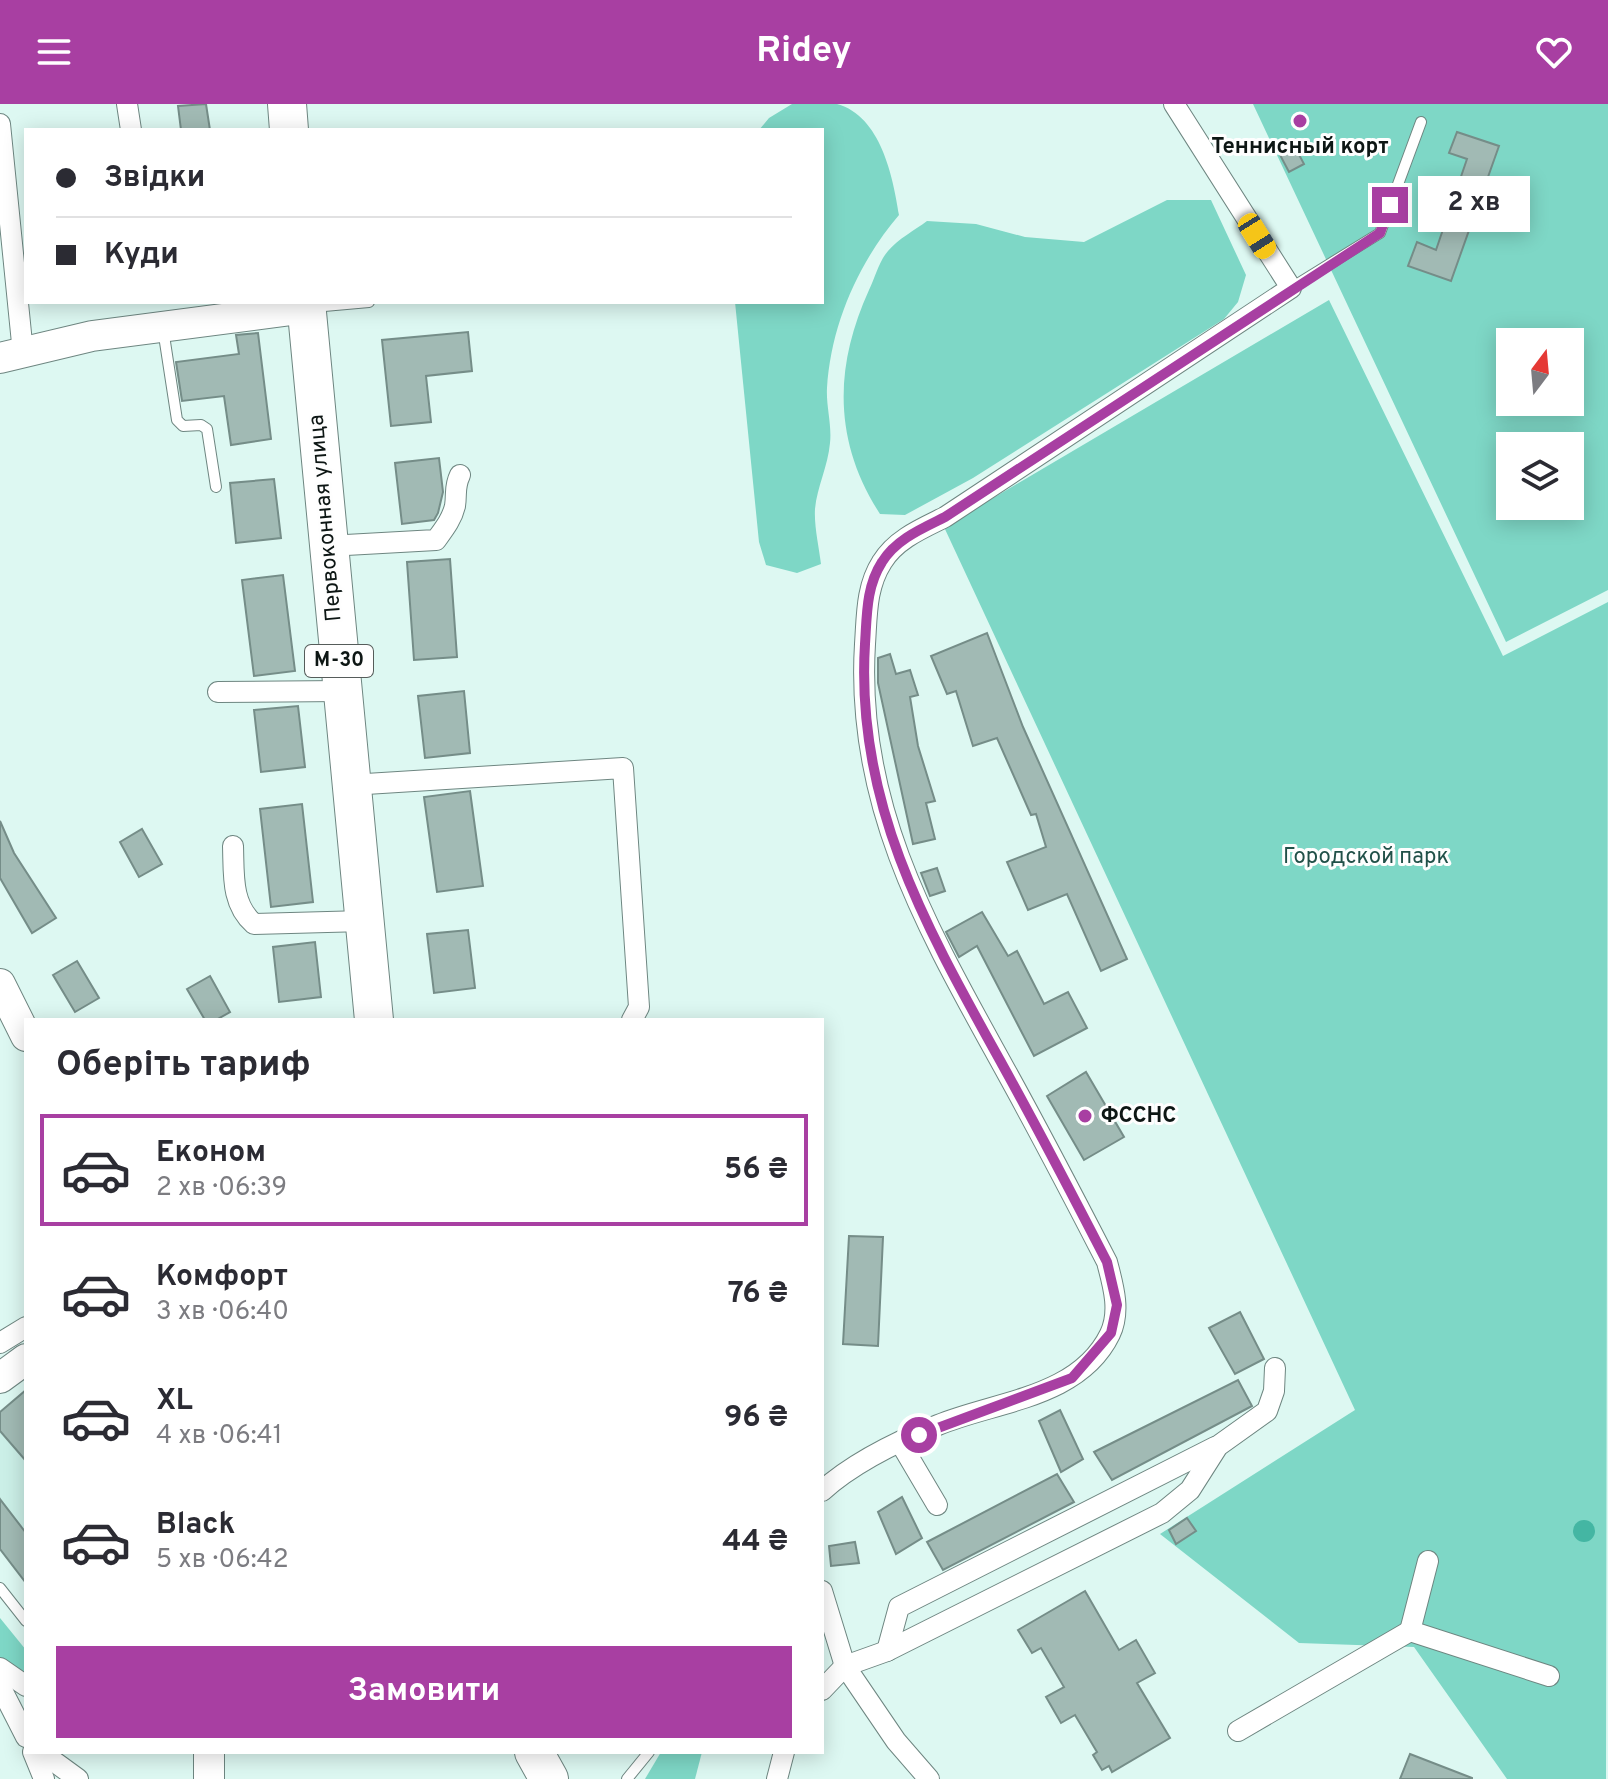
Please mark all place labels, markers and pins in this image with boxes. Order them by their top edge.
marker: Теннисный корт [1291,112,1309,130]
place label: Теннисный корт [1211,134,1389,161]
place label: ФССНС [1101,1103,1176,1130]
marker: ФССНС [1076,1107,1094,1125]

